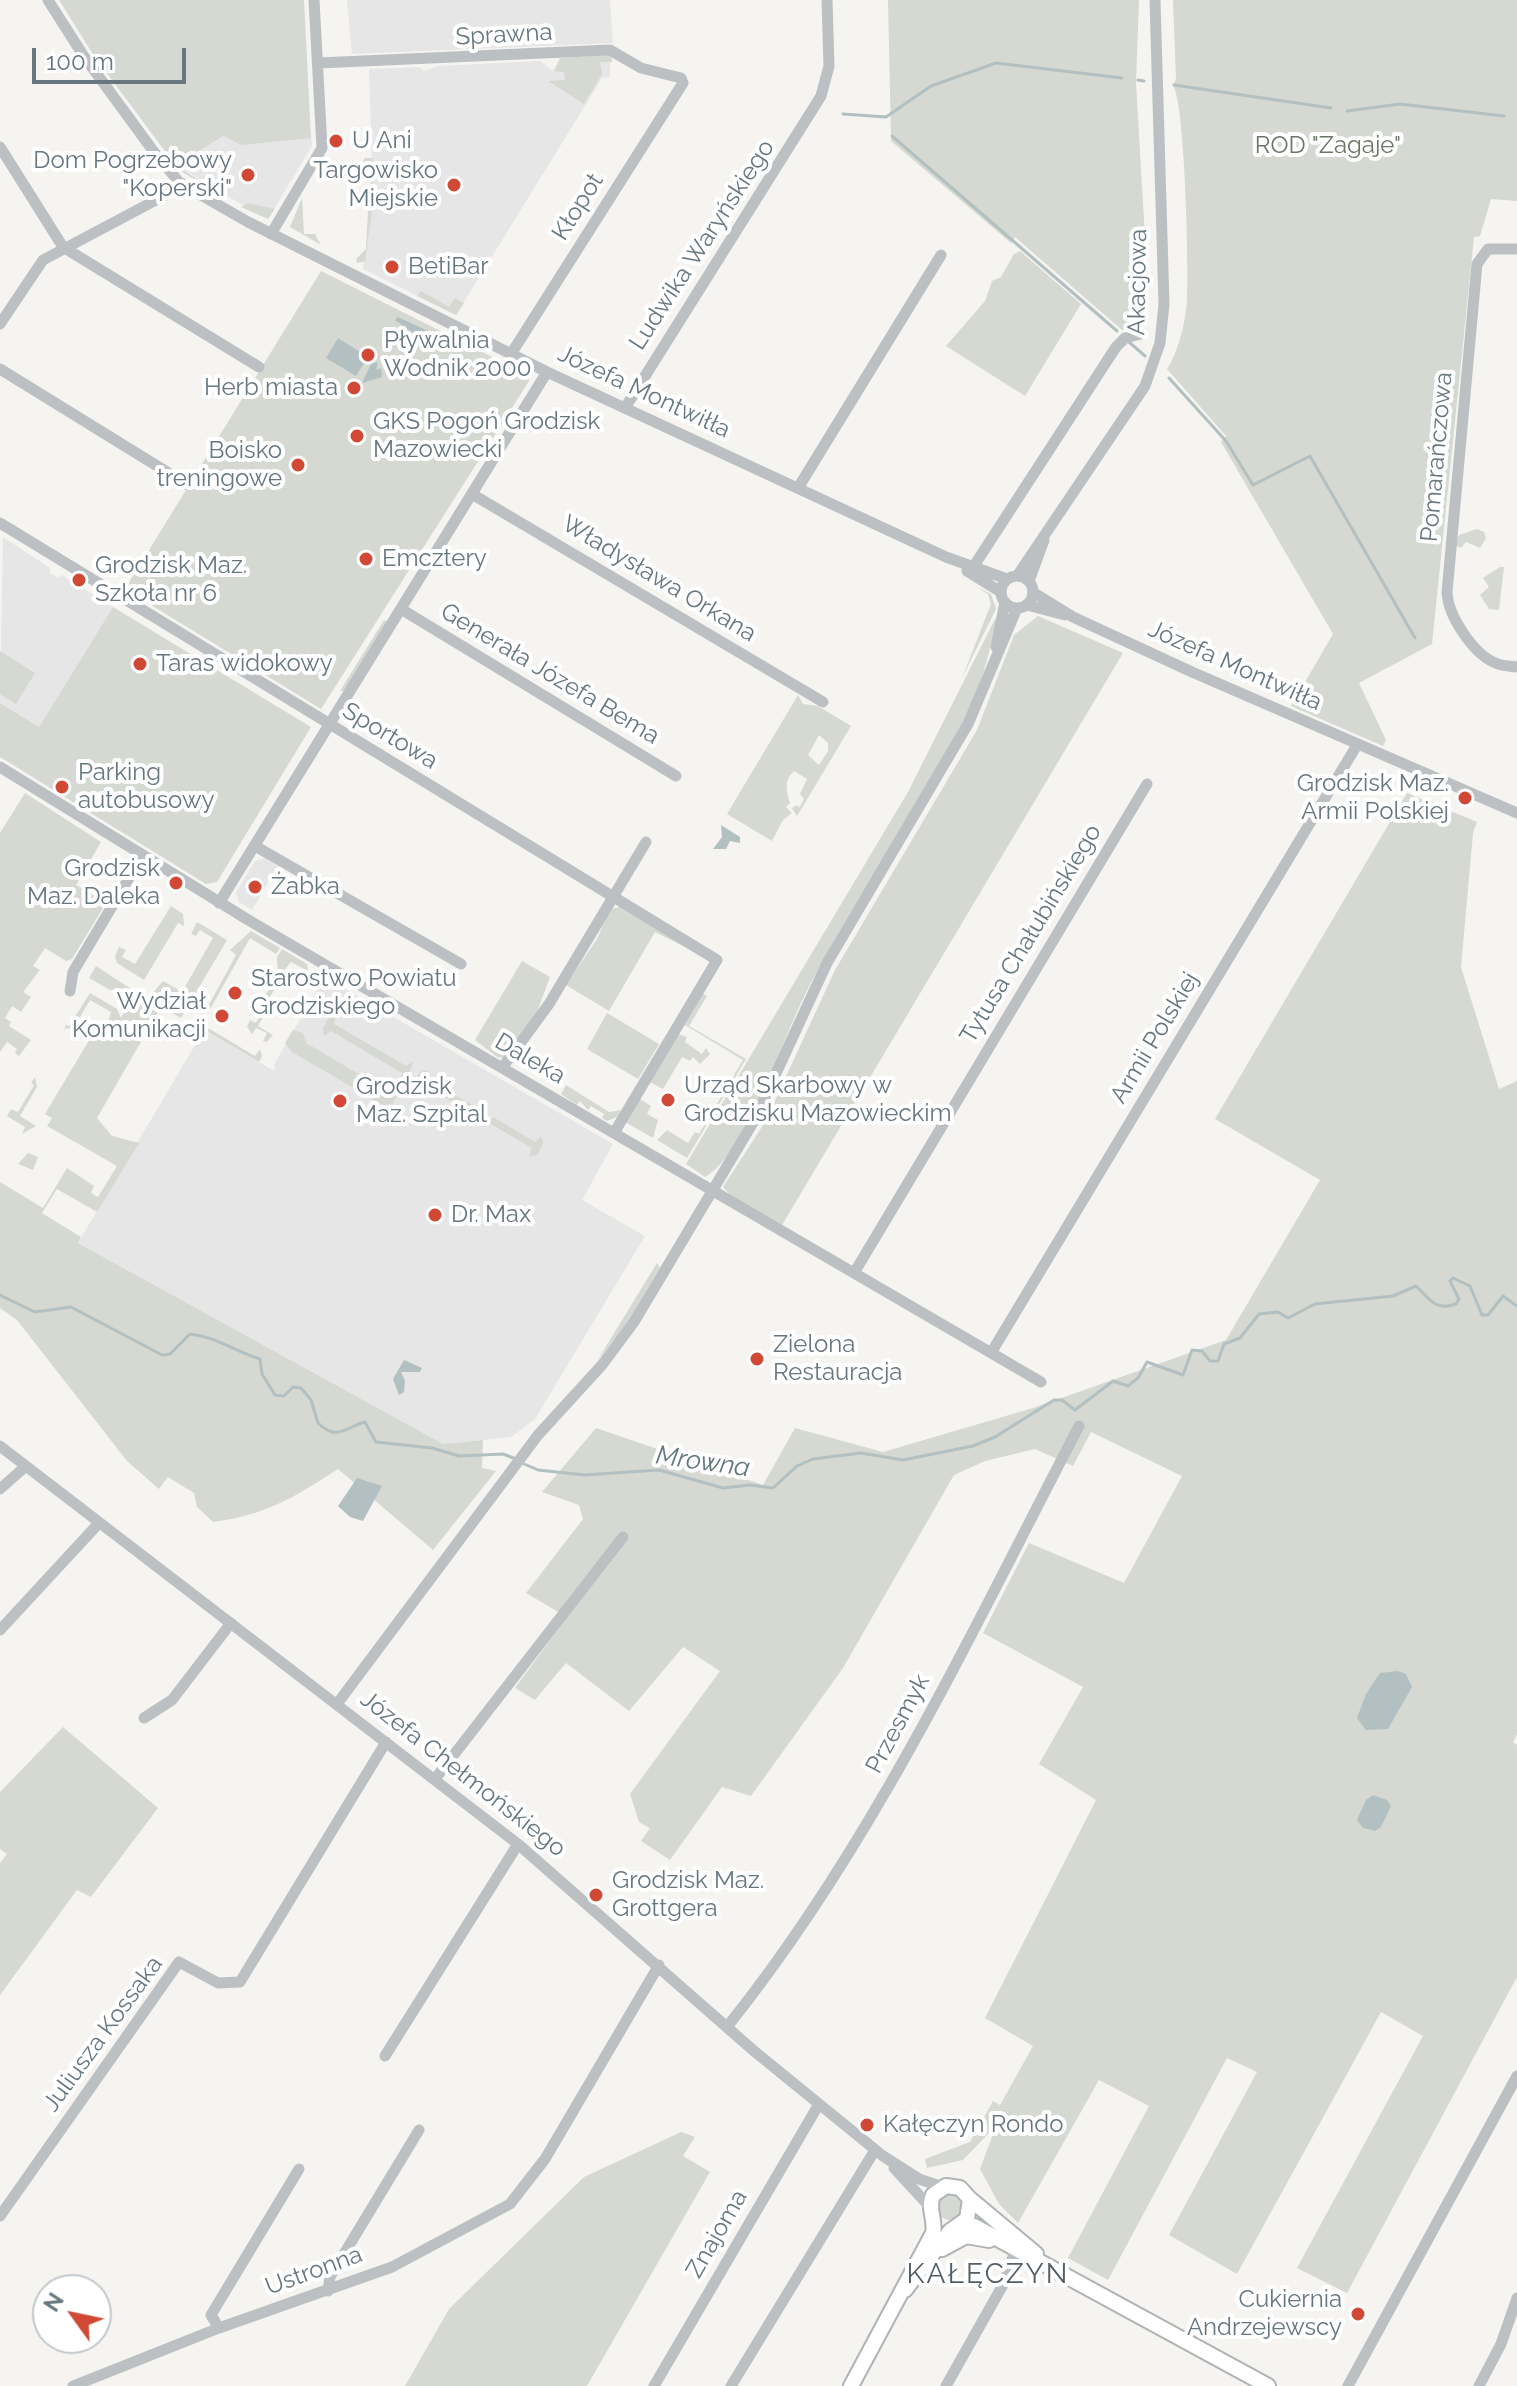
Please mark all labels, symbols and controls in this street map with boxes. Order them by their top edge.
street label: Sprawna [455,18,553,52]
scale bar [36,32,190,82]
text: 100 m [46,47,114,76]
place label: U Ani [352,127,412,155]
marker: U Ani [327,132,345,150]
park label: ROD "Zagaje" [1255,132,1401,160]
street label: Ludwika Waryńskiego [623,134,781,356]
place label: Dom Pogrzebowy "Koperski" [33,147,232,203]
place label: Targowisko Miejskie [313,157,438,213]
marker: Dom Pogrzebowy "Koperski" [239,166,257,184]
street label: Kłopot [546,168,610,246]
marker: Targowisko Miejskie [445,176,463,194]
street label: Akacjowa [1123,228,1153,336]
place label: BetiBar [408,253,489,281]
marker: BetiBar [383,258,401,276]
place label: Pływalnia Wodnik 2000 [384,327,531,383]
street label: Józefa Montwiłła [553,339,735,445]
marker: Pływalnia Wodnik 2000 [359,346,377,364]
street label: Pomarańczowa [1415,371,1459,543]
place label: Herb miasta [204,374,338,402]
marker: Herb miasta [345,379,363,397]
place label: GKS Pogoń Grodzisk Mazowiecki [373,408,600,464]
marker: GKS Pogoń Grodzisk Mazowiecki [348,427,366,445]
place label: Boisko treningowe [157,437,282,493]
marker: Boisko treningowe [289,456,307,474]
street label: Władysława Orkana [557,510,761,648]
place label: Emcztery [382,545,487,573]
marker: Emcztery [357,550,375,568]
place label: Grodzisk Maz. Szkoła nr 6 [95,552,247,608]
marker: Grodzisk Maz. Szkoła nr 6 [70,571,88,589]
street label: Generała Józefa Bema [435,597,665,751]
street label: Józefa Montwiłła [1144,615,1326,717]
place label: Taras widokowy [156,650,333,678]
marker: Taras widokowy [131,655,149,673]
street label: Sportowa [337,696,443,776]
place label: Parking autobusowy [78,759,214,815]
place label: Grodzisk Maz. Armii Polskiej [1297,770,1449,826]
marker: Parking autobusowy [53,778,71,796]
marker: Grodzisk Maz. Armii Polskiej [1456,789,1474,807]
street label: Tytusa Chałubińskiego [954,819,1108,1049]
place label: Grodzisk Maz. Daleka [27,855,160,911]
place label: Żabka [271,873,340,901]
marker: Grodzisk Maz. Daleka [167,874,185,892]
marker: Żabka [246,878,264,896]
place label: Starostwo Powiatu Grodziskiego [251,965,456,1021]
street label: Armii Polskiej [1105,967,1205,1109]
marker: Starostwo Powiatu Grodziskiego [226,984,244,1002]
place label: Wydział Komunikacji [72,988,206,1044]
marker: Wydział Komunikacji [213,1007,231,1025]
street label: Daleka [490,1027,570,1091]
place label: Urząd Skarbowy w Grodzisku Mazowieckim [684,1072,952,1128]
place label: Grodzisk Maz. Szpital [356,1073,487,1129]
marker: Urząd Skarbowy w Grodzisku Mazowieckim [659,1091,677,1109]
marker: Grodzisk Maz. Szpital [331,1092,349,1110]
place label: Dr. Max [451,1201,531,1229]
marker: Dr. Max [426,1206,444,1224]
place label: Zielona Restauracja [773,1331,902,1387]
marker: Zielona Restauracja [748,1350,766,1368]
water label: Mrowna [654,1440,752,1484]
street label: Przesmyk [860,1670,936,1778]
street label: Józefa Chełmońskiego [355,1685,571,1863]
place label: Grodzisk Maz. Grottgera [612,1867,764,1923]
marker: Grodzisk Maz. Grottgera [587,1886,605,1904]
street label: Juliusza Kossaka [37,1951,169,2117]
place label: Kałęczyn Rondo [883,2111,1063,2139]
marker: Kałęczyn Rondo [858,2116,876,2134]
street label: Znajoma [680,2185,754,2283]
street label: Ustronna [262,2240,366,2302]
district label: KAŁĘCZYN [907,2258,1069,2292]
north arrow [32,2274,112,2354]
place label: Cukiernia Andrzejewscy [1187,2286,1342,2342]
text: N [38,2288,69,2316]
marker: Cukiernia Andrzejewscy [1349,2305,1367,2323]

